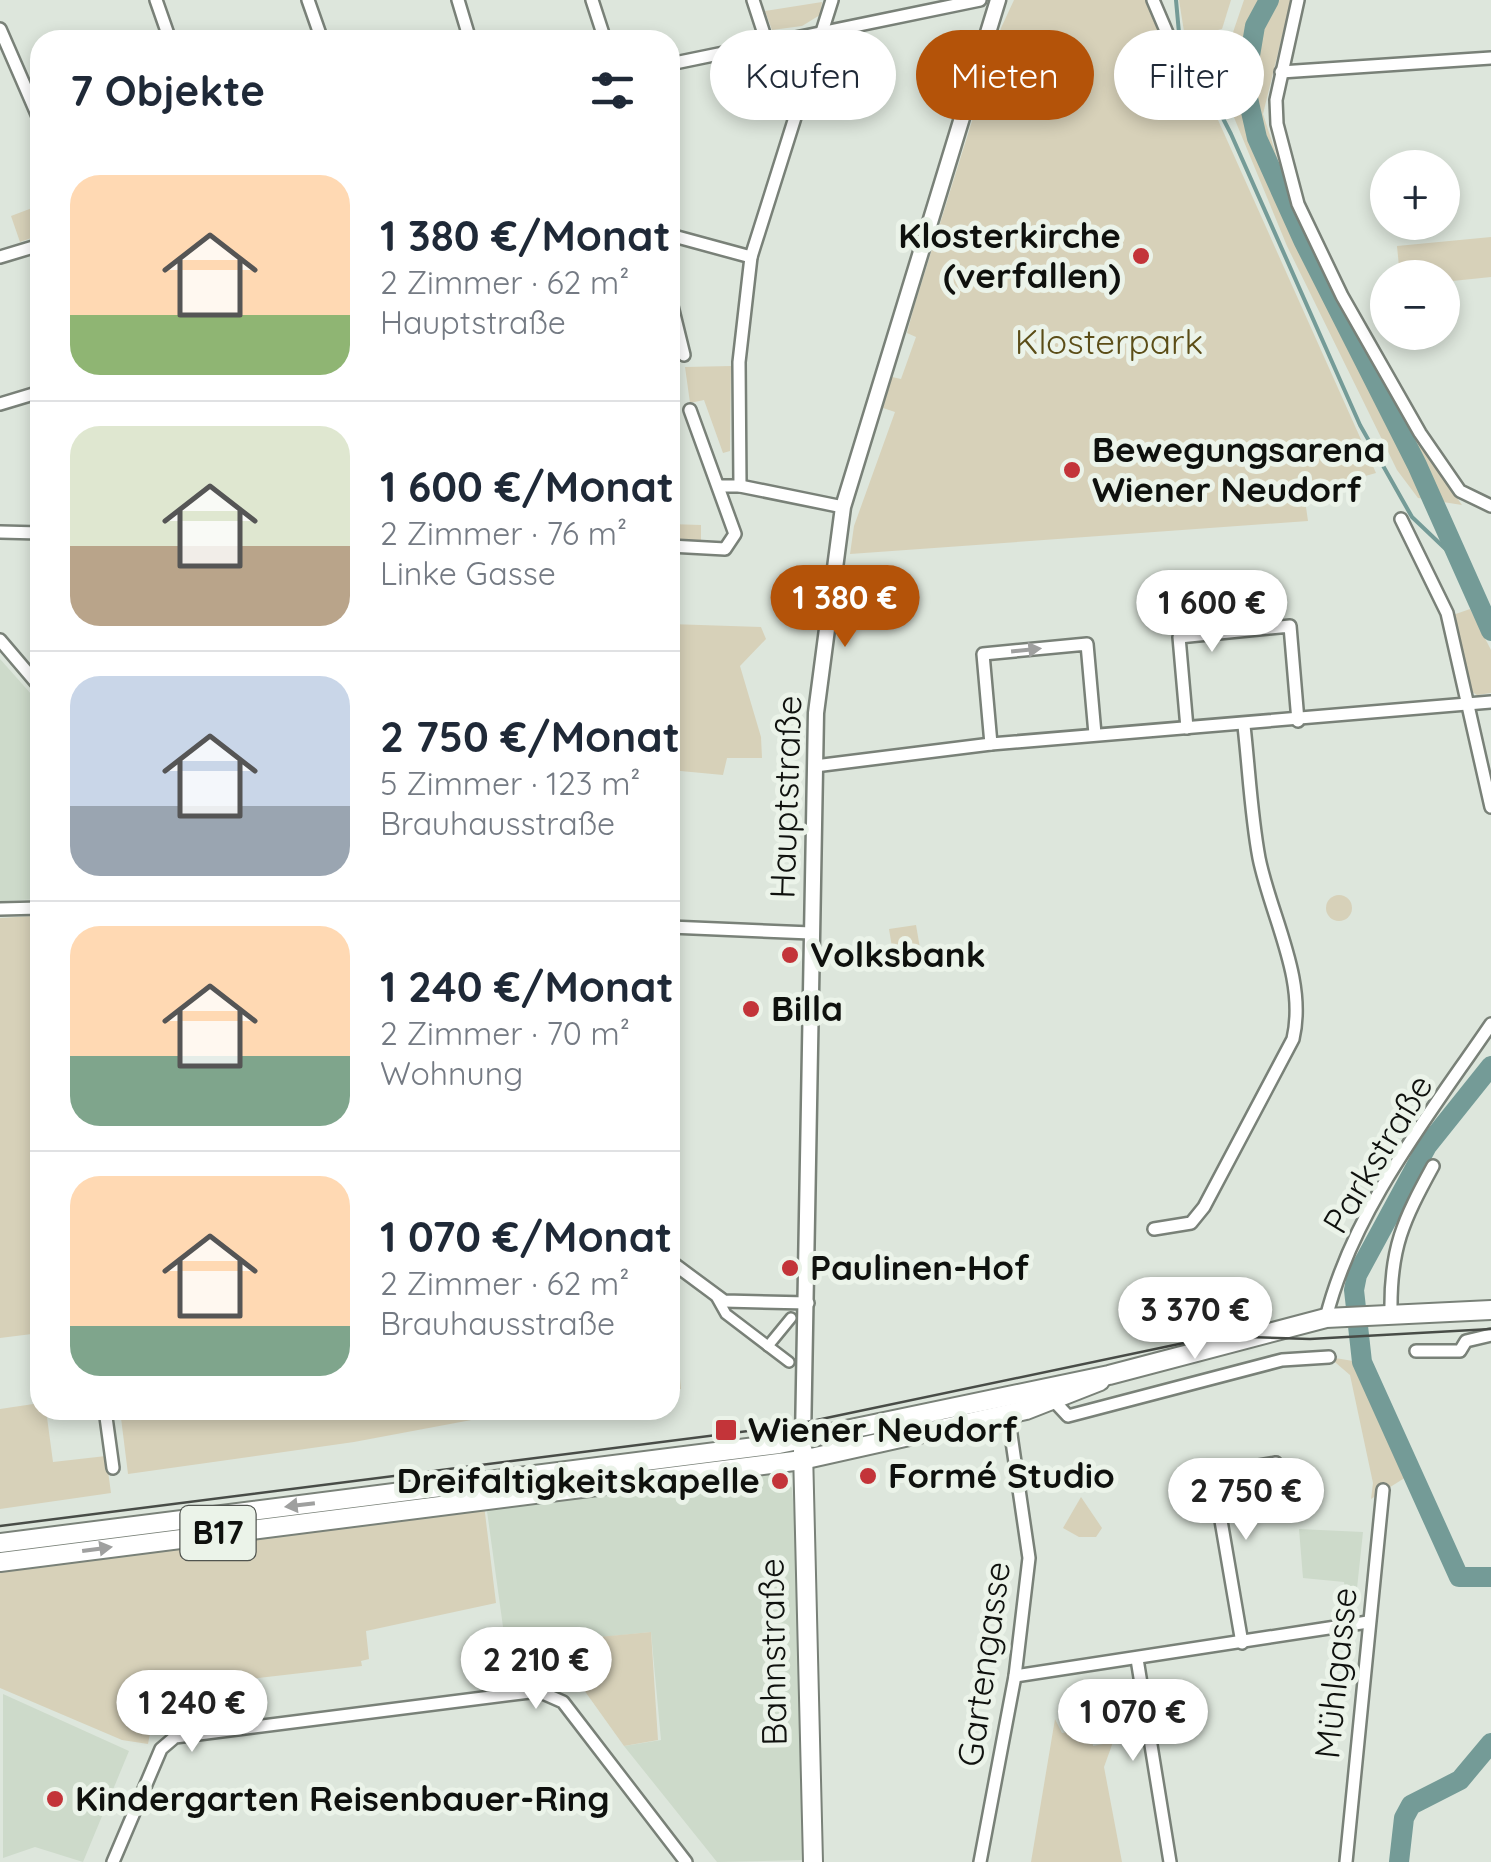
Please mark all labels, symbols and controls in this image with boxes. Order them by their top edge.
chip: Kaufen [710,30,896,120]
chip: Mieten [916,30,1094,120]
chip: Filter [1114,30,1264,120]
icon: filters [585,63,640,118]
text: 7 Objekte [70,64,265,117]
map controls [1370,150,1460,350]
button: + [1370,150,1460,240]
text: 1 380 €/Monat [380,209,671,262]
place label: Klosterkirche (verfallen) [898,213,1121,297]
icon: home [150,215,270,335]
marker: Klosterkirche (verfallen) [1130,245,1152,267]
button: − [1370,260,1460,350]
text: 2 Zimmer · 62 m² [380,262,629,302]
text: Hauptstraße [380,302,566,342]
park label: Klosterpark [1015,319,1203,363]
place label: Bewegungsarena Wiener Neudorf [1092,427,1385,511]
marker: Bewegungsarena Wiener Neudorf [1061,459,1083,481]
text: 1 600 €/Monat [380,460,674,513]
icon: home [150,466,270,586]
text: 2 Zimmer · 76 m² [380,513,627,553]
text: Linke Gasse [380,553,556,593]
pin: 1 380 € [753,565,937,650]
pin: 1 600 € [1120,570,1304,655]
text: 1 380 € [793,577,897,617]
text: 1 600 € [1158,582,1266,622]
one-way arrow [1010,642,1042,658]
street label: Hauptstraße [759,695,811,899]
text: 2 750 €/Monat [380,710,680,763]
icon: home [150,716,270,836]
text: 5 Zimmer · 123 m² [380,763,641,803]
text: Brauhausstraße [380,803,615,843]
place label: Volksbank [810,932,986,976]
marker: Volksbank [779,944,801,966]
text: 1 240 €/Monat [380,960,674,1013]
icon: home [150,966,270,1086]
place label: Billa [771,986,843,1030]
marker: Billa [740,998,762,1020]
text: 2 Zimmer · 70 m² [380,1013,630,1053]
text: Wohnung [380,1053,523,1093]
street label: Parkstraße [1313,1066,1442,1241]
text: 1 070 €/Monat [380,1210,672,1263]
icon: home [150,1216,270,1336]
place label: Paulinen-Hof [810,1245,1030,1289]
marker: Paulinen-Hof [779,1257,801,1279]
text: 2 Zimmer · 62 m² [380,1263,629,1303]
pin: 3 370 € [1103,1277,1287,1362]
text: 3 370 € [1140,1289,1250,1329]
text: Brauhausstraße [380,1303,615,1343]
place label: Wiener Neudorf [748,1407,1018,1451]
marker: Wiener Neudorf [713,1417,739,1443]
place label: Formé Studio [888,1453,1115,1497]
place label: Dreifaltigkeitskapelle [397,1458,760,1502]
pin: 2 750 € [1154,1458,1338,1543]
marker: Formé Studio [857,1465,879,1487]
marker: Dreifaltigkeitskapelle [769,1470,791,1492]
text: 2 750 € [1190,1470,1302,1510]
one-way arrow [283,1498,315,1514]
road number: B17 [180,1506,256,1560]
one-way arrow [81,1541,113,1557]
street label: Bahnstraße [748,1558,796,1746]
street label: Gartengasse [947,1558,1019,1769]
street label: Mühlgasse [1304,1585,1366,1761]
pin: 2 210 € [444,1627,628,1712]
text: 2 210 € [483,1639,589,1679]
pin: 1 240 € [100,1670,284,1755]
pin: 1 070 € [1041,1679,1225,1764]
text: 1 240 € [138,1682,246,1722]
text: 1 070 € [1080,1691,1186,1731]
place label: Kindergarten Reisenbauer-Ring [75,1776,610,1820]
marker: Kindergarten Reisenbauer-Ring [44,1788,66,1810]

